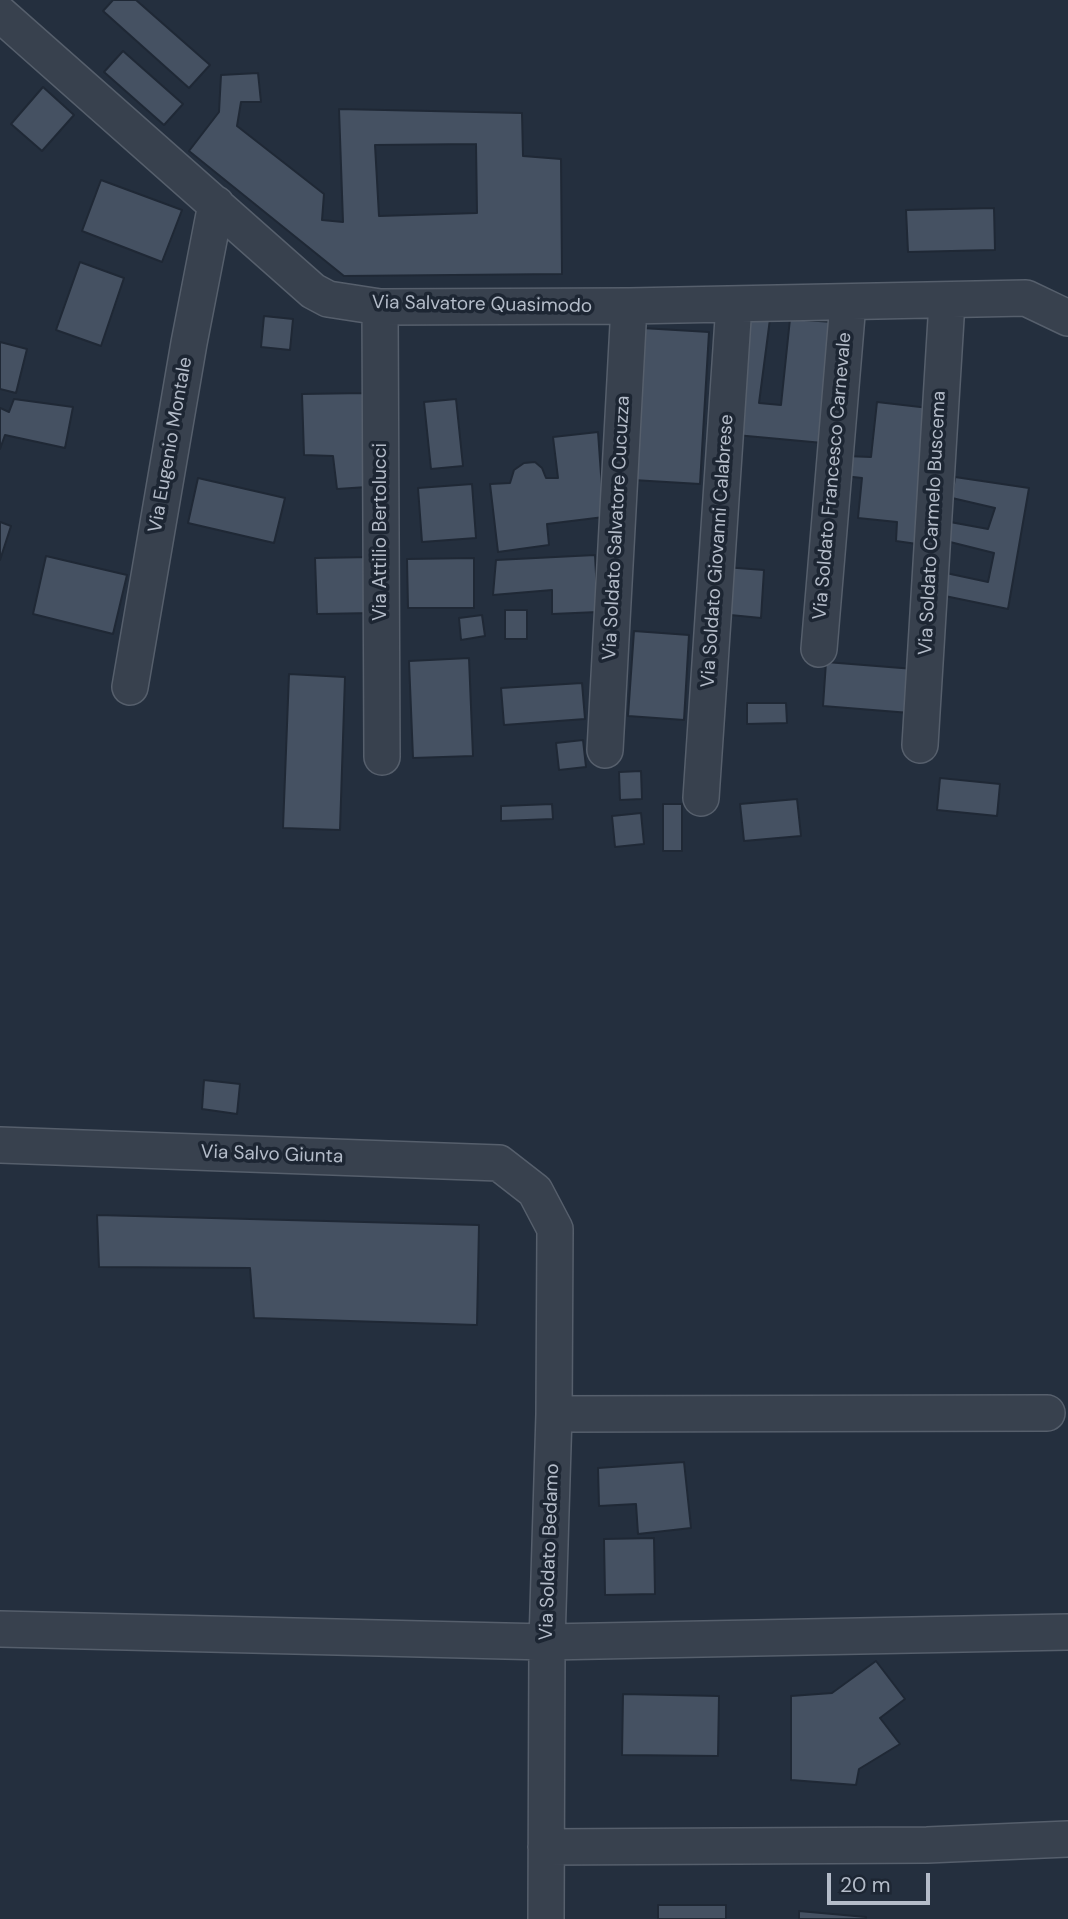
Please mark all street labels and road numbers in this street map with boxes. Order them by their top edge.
street label: Via Salvatore Quasimodo [372,292,592,318]
street label: Via Soldato Francesco Carnevale [809,331,857,621]
street label: Via Eugenio Montale [144,355,198,535]
street label: Via Soldato Carmelo Buscema [915,390,951,656]
street label: Via Soldato Salvatore Cucuzza [599,395,635,661]
street label: Via Soldato Giovanni Calabrese [697,414,739,688]
street label: Via Attilio Bertolucci [370,443,392,621]
street label: Via Salvo Giunta [200,1141,344,1169]
street label: Via Soldato Bedamo [536,1463,564,1641]

